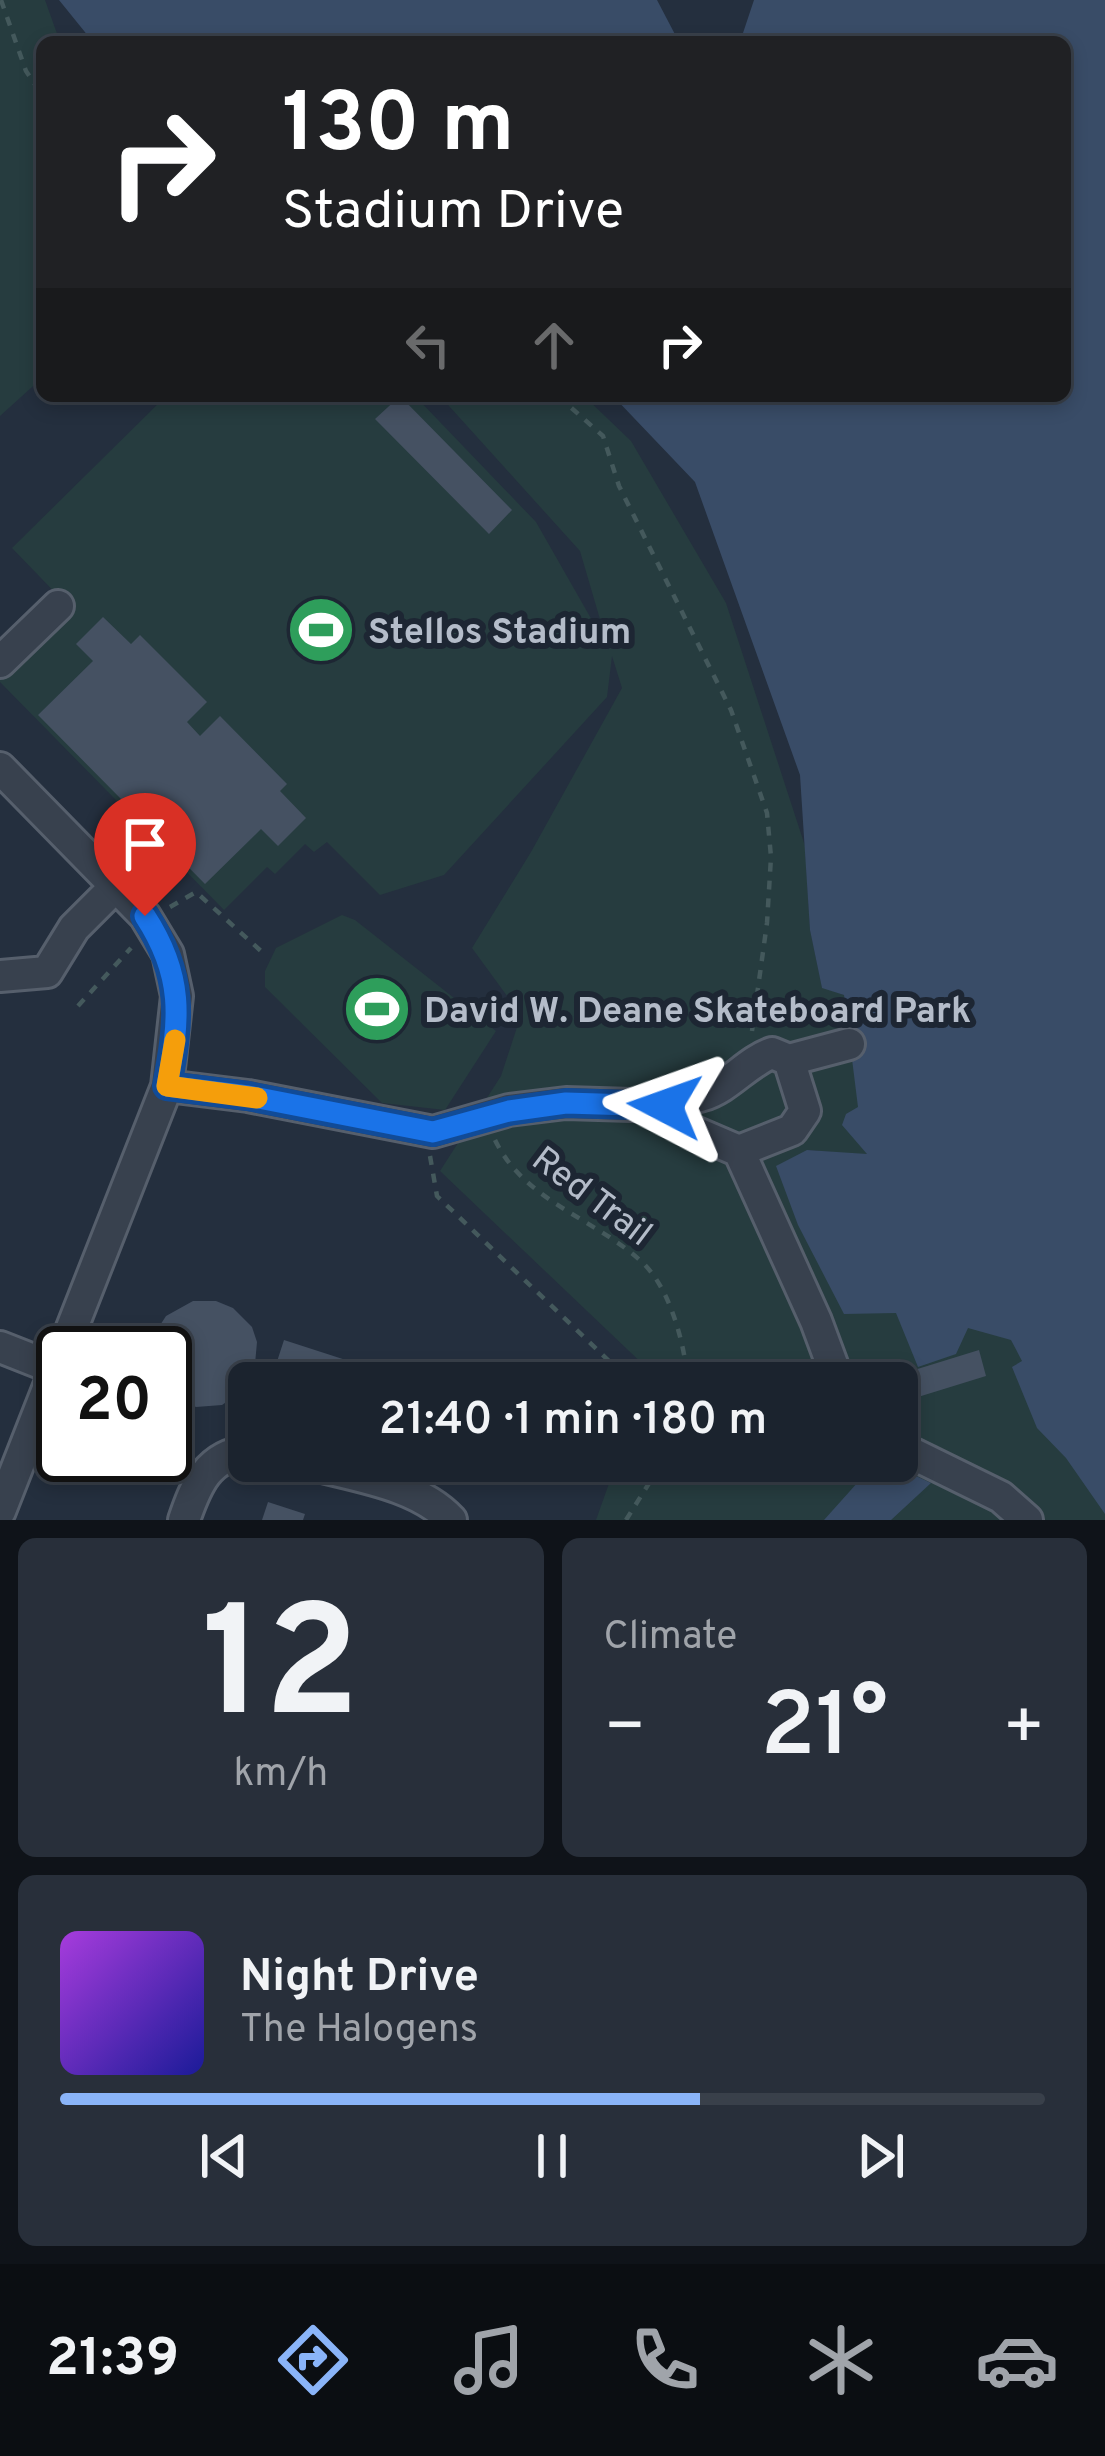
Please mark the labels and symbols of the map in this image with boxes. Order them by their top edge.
sports icon: Stellos Stadium [286,595,356,665]
place label: Stellos Stadium [368,611,631,657]
pin [94,793,196,916]
sports icon: David W. Deane Skateboard Park [342,974,412,1044]
place label: David W. Deane Skateboard Park [424,990,971,1036]
position arrow [602,1043,728,1169]
street label: Red Trail [521,1138,660,1258]
speed limit sign: 20 [36,1326,192,1482]

